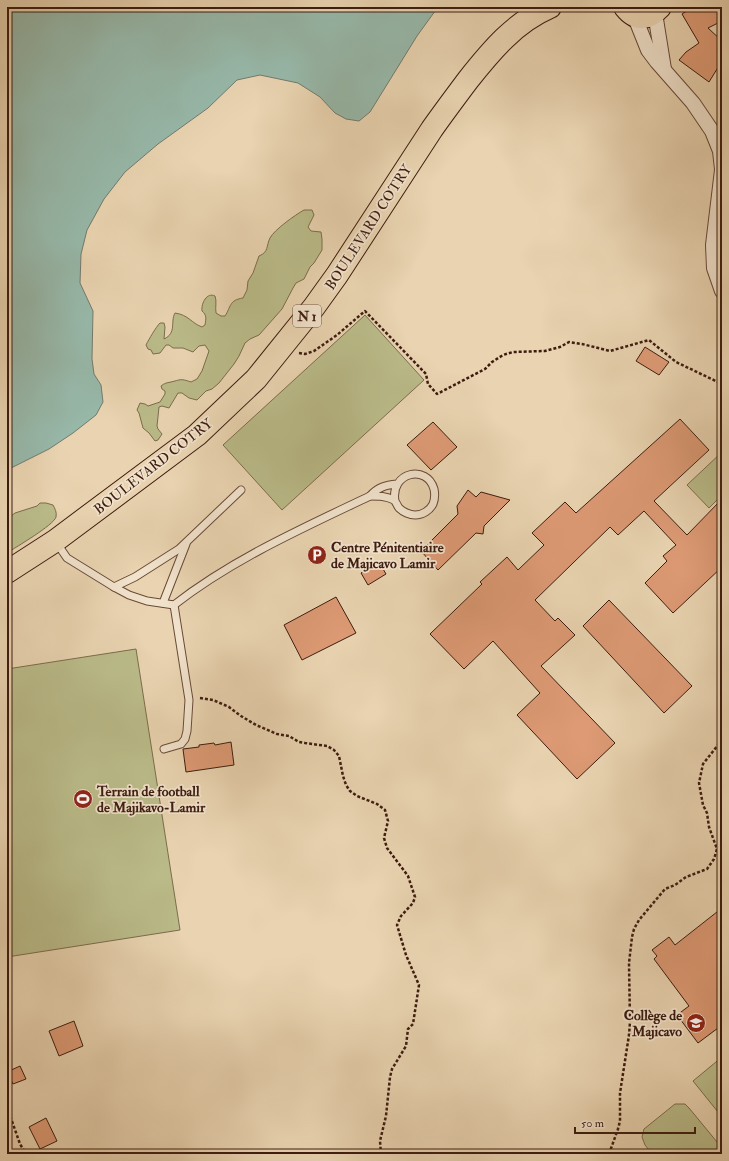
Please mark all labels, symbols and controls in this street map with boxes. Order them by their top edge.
street label: BOULEVARD COTRY [322,161,416,293]
road number: N 1 [293,305,321,327]
street label: BOULEVARD COTRY [91,414,216,518]
place label: Centre Pénitentiaire de Majicavo Lamir [331,539,444,572]
parking icon: Centre Pénitentiaire de Majicavo Lamir [306,544,328,566]
place label: Terrain de football de Majikavo-Lamir [96,783,206,816]
sports icon: Terrain de football de Majikavo-Lamir [72,788,94,810]
place label: Collège de Majicavo [624,1007,682,1040]
school or university icon: Collège de Majicavo [685,1012,707,1034]
scale bar [575,1109,695,1135]
text: 50 m [581,1116,605,1131]

